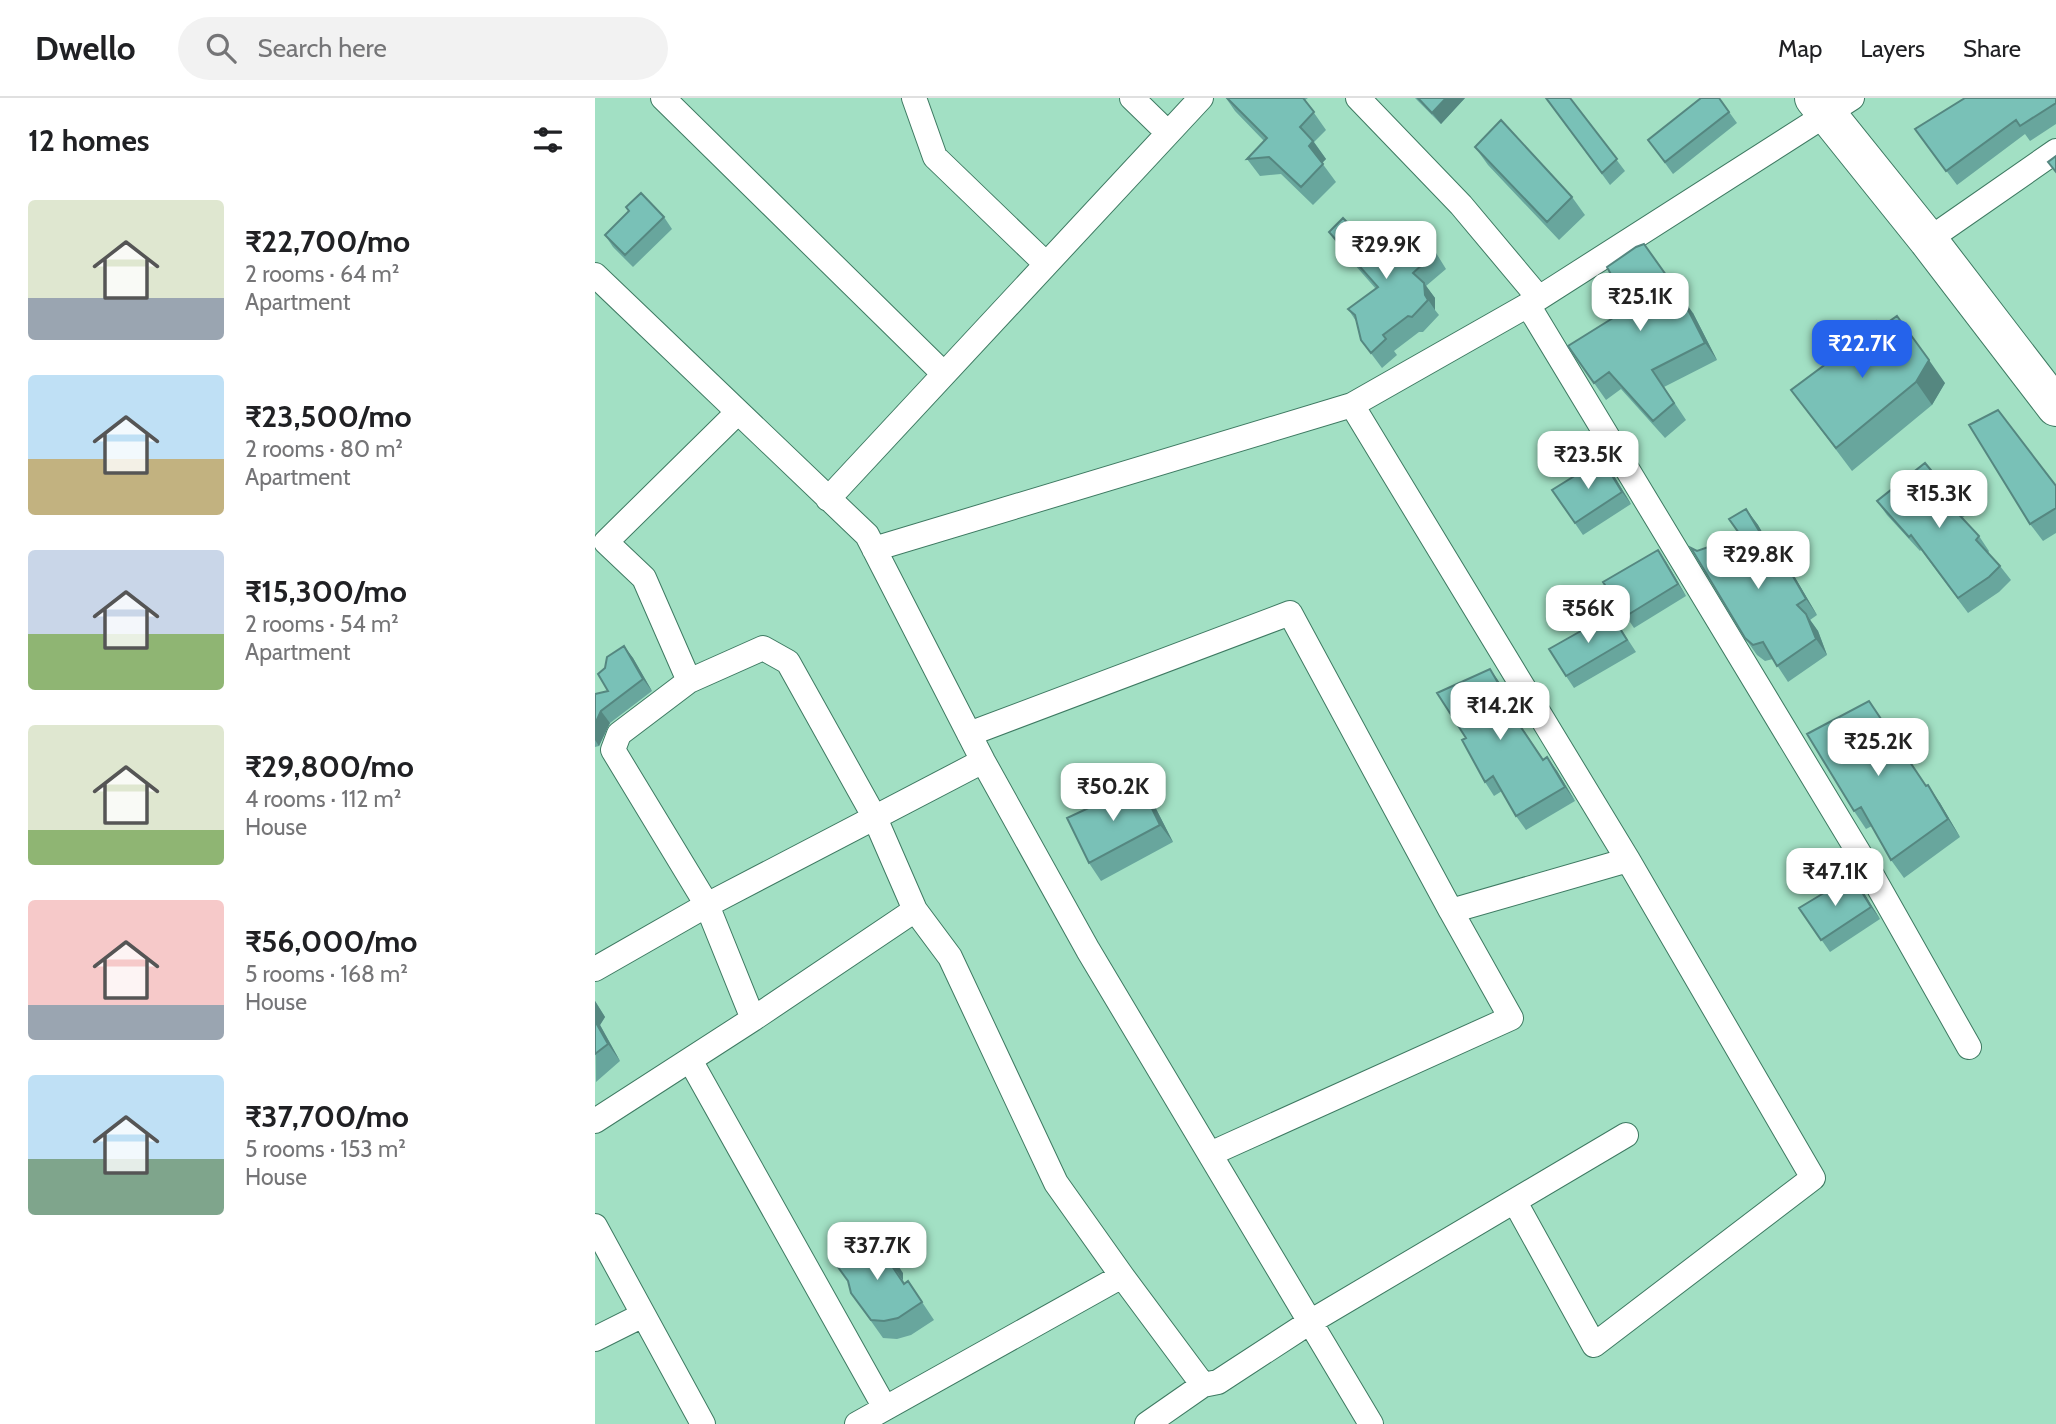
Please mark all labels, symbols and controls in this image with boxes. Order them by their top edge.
search box [178,17,668,80]
text: Dwello [35,28,136,68]
icon: search [202,29,240,67]
text: Search here [258,32,387,64]
text: Map [1778,34,1822,63]
text: Layers [1860,34,1925,63]
text: Share [1963,34,2021,63]
icon: filters [529,121,567,159]
text: 12 homes [28,122,150,159]
pin: ₹29.9K [1329,222,1443,281]
text: ₹22,700/mo [245,223,410,260]
icon: home [84,228,168,312]
text: ₹29.9K [1351,230,1421,258]
text: 2 rooms · 64 m² [245,260,399,288]
pin: ₹25.1K [1583,274,1697,333]
text: ₹25.1K [1608,282,1672,310]
text: Apartment [245,288,350,316]
pin: ₹22.7K [1805,320,1919,380]
text: ₹22.7K [1828,329,1896,357]
text: ₹23,500/mo [245,398,412,435]
icon: home [84,403,168,487]
pin: ₹23.5K [1531,432,1645,491]
text: 2 rooms · 80 m² [245,435,403,463]
text: ₹23.5K [1554,440,1622,468]
text: Apartment [245,463,350,491]
pin: ₹15.3K [1882,470,1996,530]
text: ₹15.3K [1906,479,1972,507]
pin: ₹29.8K [1701,532,1815,591]
text: ₹29.8K [1723,540,1793,568]
text: ₹15,300/mo [245,573,407,610]
icon: home [84,578,168,662]
pin: ₹56K [1547,586,1629,645]
text: ₹56K [1562,594,1614,622]
text: 2 rooms · 54 m² [245,610,399,638]
text: Apartment [245,638,350,666]
pin: ₹14.2K [1443,682,1557,742]
text: ₹14.2K [1467,691,1534,719]
pin: ₹25.2K [1821,718,1935,778]
text: ₹25.2K [1844,727,1912,755]
text: ₹29,800/mo [245,748,414,785]
icon: home [84,753,168,837]
pin: ₹50.2K [1056,764,1170,823]
text: ₹50.2K [1077,772,1149,800]
text: 4 rooms · 112 m² [245,785,401,813]
text: House [245,813,307,841]
pin: ₹47.1K [1778,848,1892,908]
text: ₹47.1K [1802,857,1868,885]
text: ₹56,000/mo [245,923,417,960]
icon: home [84,928,168,1012]
text: 5 rooms · 168 m² [245,960,408,988]
text: House [245,988,307,1016]
text: ₹37,700/mo [245,1098,409,1135]
icon: home [84,1103,168,1187]
text: 5 rooms · 153 m² [245,1135,406,1163]
text: House [245,1163,307,1191]
pin: ₹37.7K [820,1222,934,1282]
text: ₹37.7K [843,1231,911,1259]

